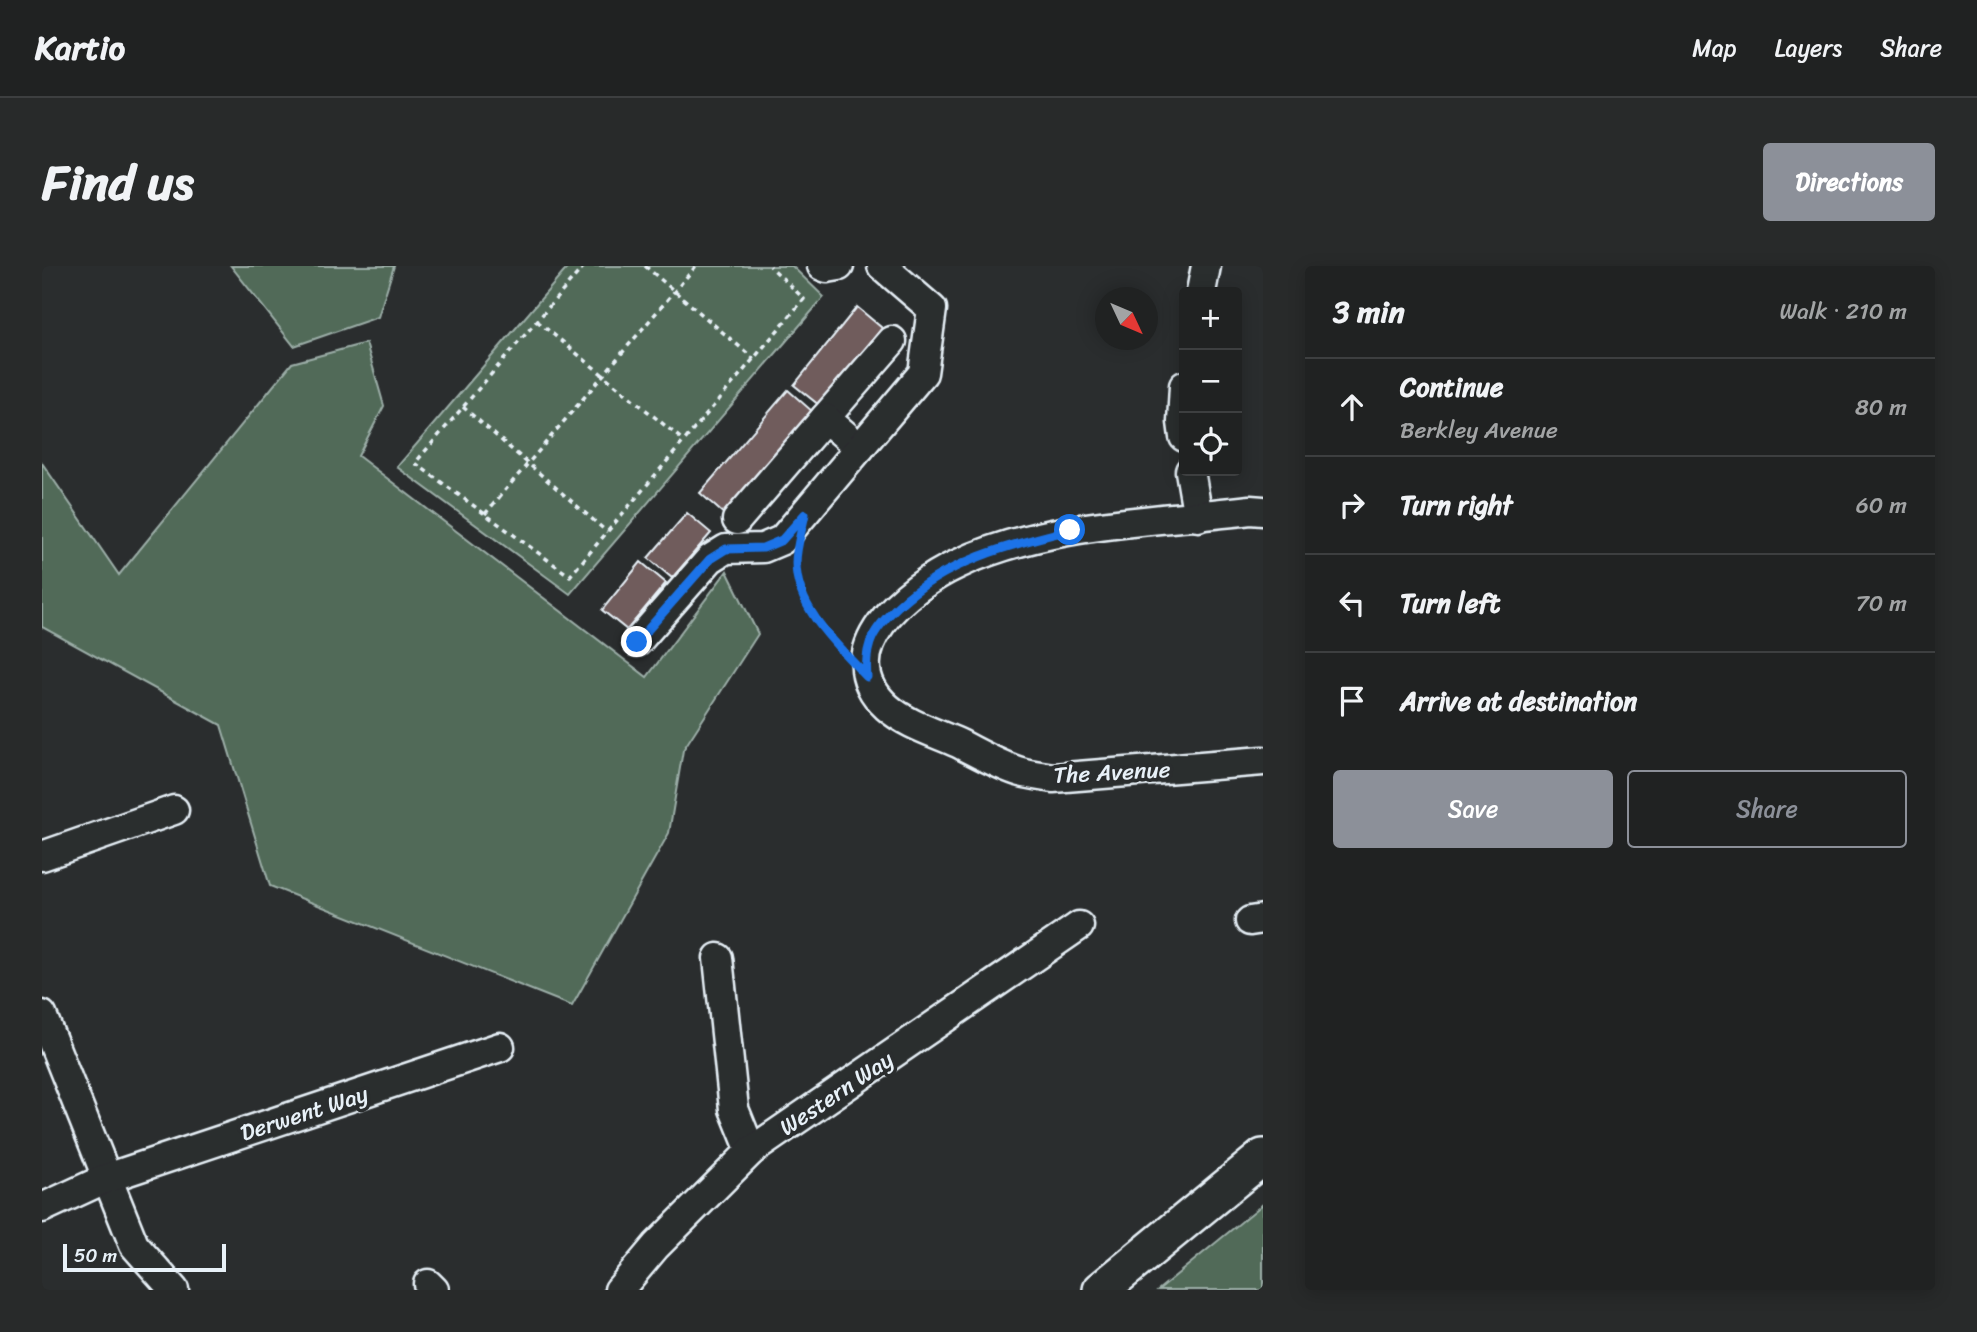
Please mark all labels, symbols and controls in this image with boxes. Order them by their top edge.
text: Kartio [35,19,125,77]
text: Map [1692,27,1737,69]
text: Layers [1775,27,1842,69]
text: Share [1880,27,1942,69]
text: Find us [42,139,194,226]
button: Directions [1763,143,1935,221]
text: 3 min [1333,285,1405,339]
north arrow [1095,287,1158,350]
map controls [1179,287,1242,476]
button: + [1179,287,1242,350]
text: Walk · 210 m [1780,291,1907,332]
button: − [1179,350,1242,413]
text: Continue [1400,364,1503,410]
text: 80 m [1855,387,1907,428]
icon: ahead [1333,388,1371,426]
text: Berkley Avenue [1400,410,1558,451]
button: locate [1179,413,1242,476]
text: Turn right [1400,482,1513,528]
text: 60 m [1856,485,1907,526]
icon: right [1333,486,1371,524]
route start [1054,514,1085,545]
text: Turn left [1400,580,1500,626]
text: 70 m [1856,583,1907,624]
icon: left [1333,584,1371,622]
route end [621,626,652,657]
text: Arrive at destination [1400,678,1637,724]
icon: arrive [1333,682,1371,720]
street label: The Avenue [1053,749,1172,796]
button: Save [1333,770,1613,848]
button: Share [1627,770,1907,848]
street label: Western Way [771,1040,902,1147]
street label: Derwent Way [235,1073,374,1153]
text: 50 m [74,1239,117,1272]
scale bar [63,1241,226,1273]

